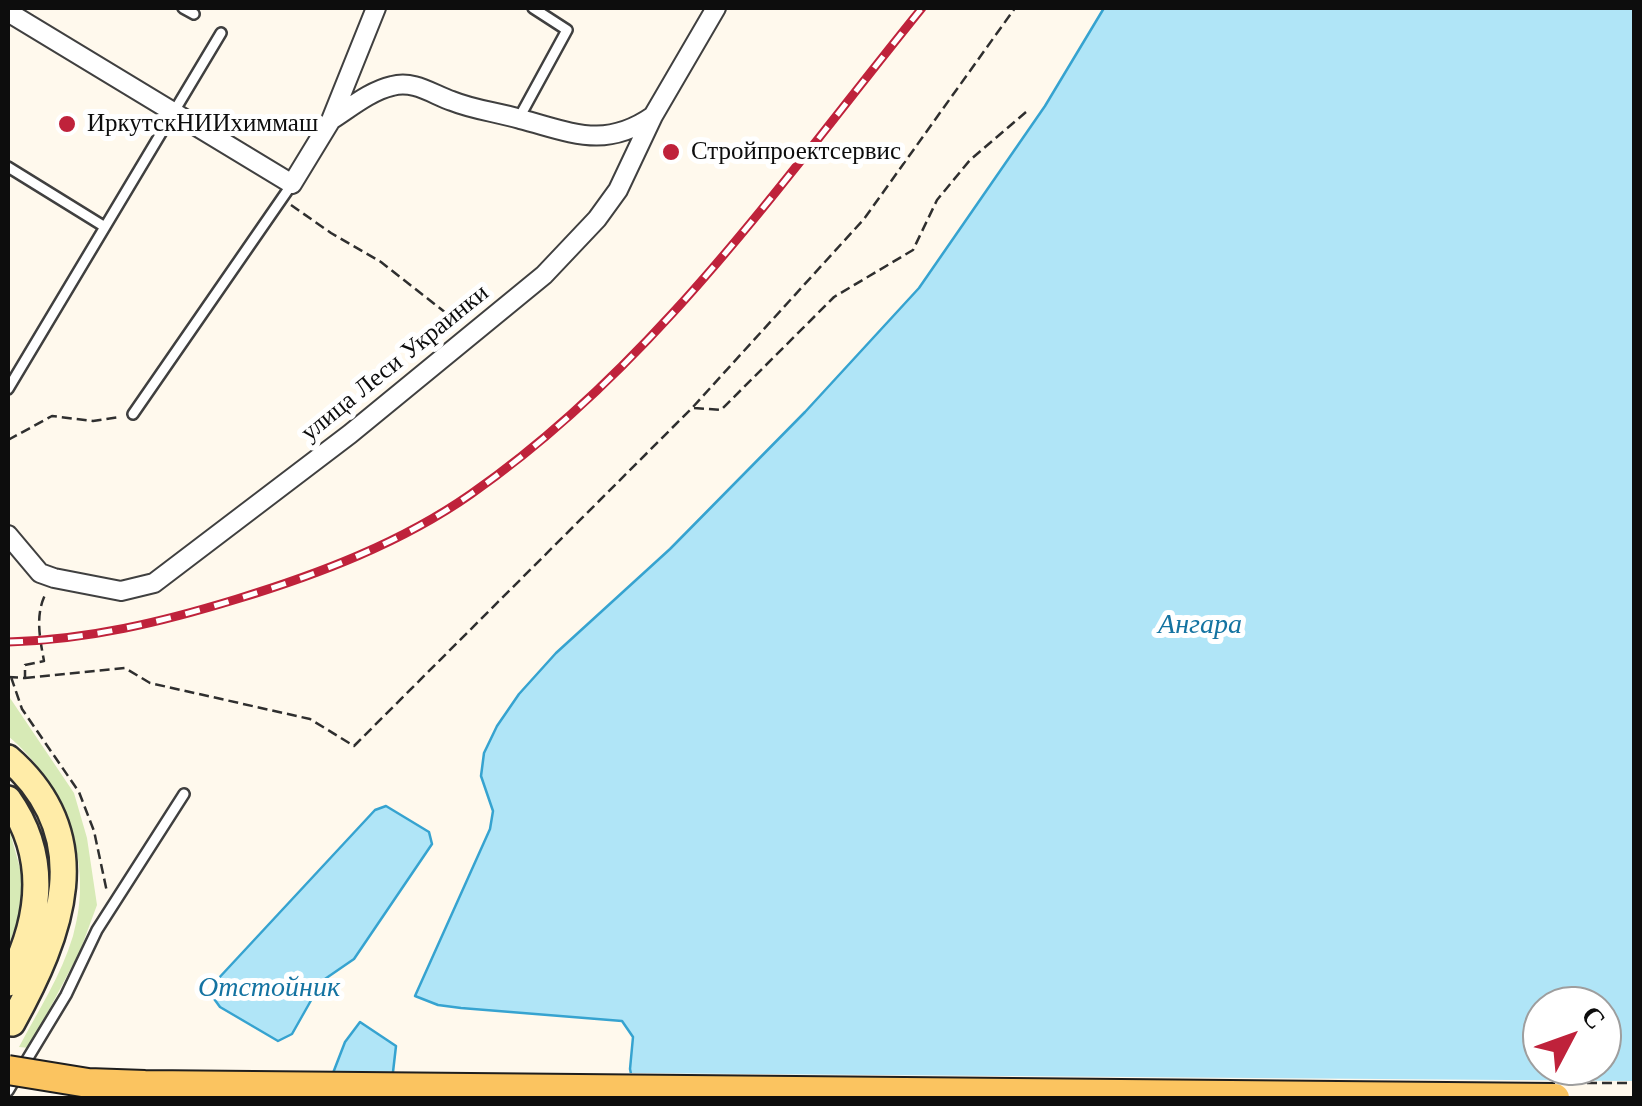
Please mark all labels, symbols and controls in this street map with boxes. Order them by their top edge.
place label: ИркутскНИИхиммаш [87,109,318,139]
marker: ИркутскНИИхиммаш [56,113,78,135]
place label: Стройпроектсервис [691,137,901,167]
marker: Стройпроектсервис [660,141,682,163]
street label: улица Леси Украинки [295,278,495,448]
water label: Ангара [1158,608,1242,642]
water label: Отстойник [198,971,340,1005]
north arrow [1522,986,1622,1086]
text: С [1574,998,1613,1036]

